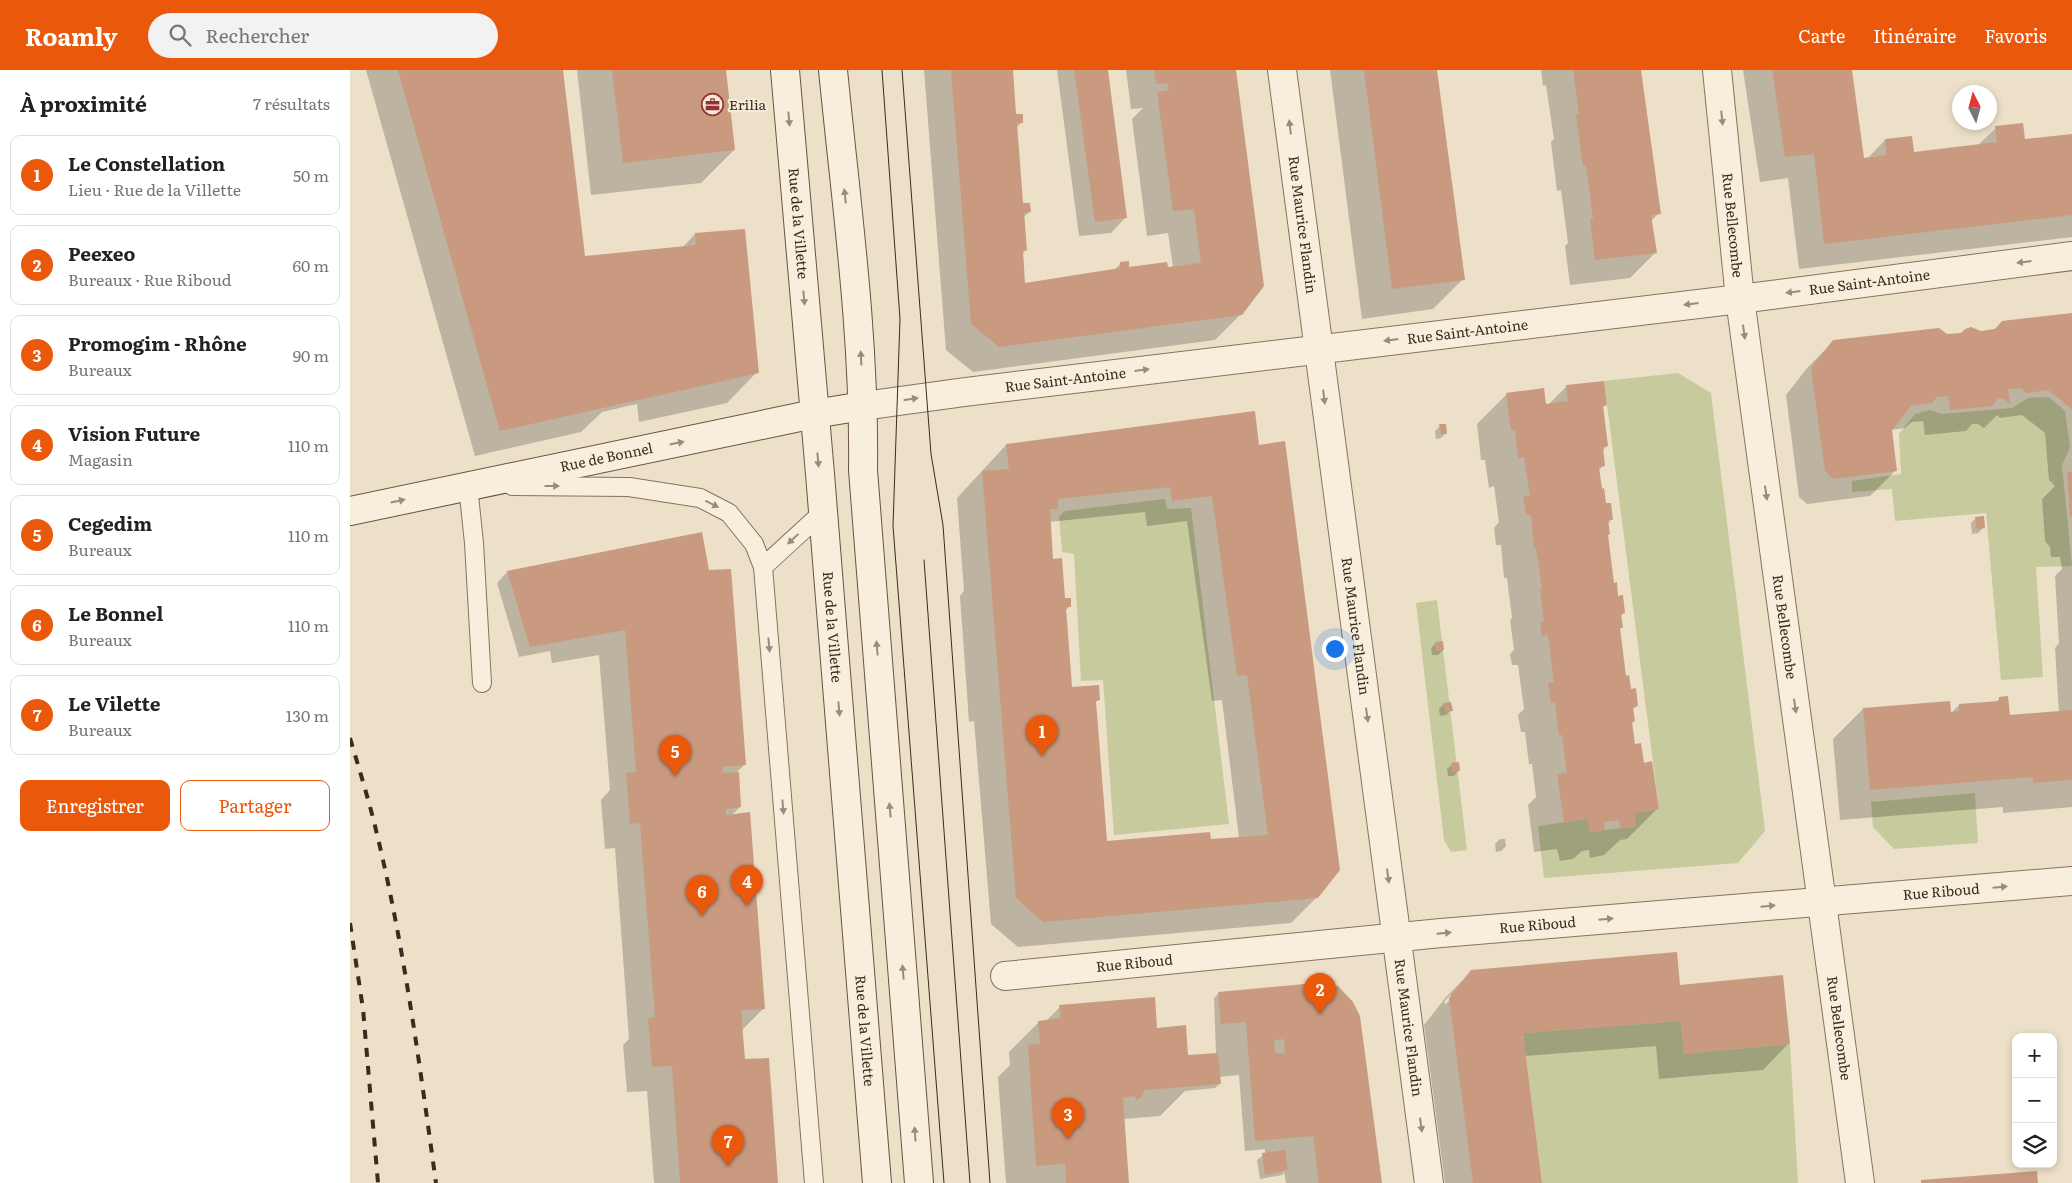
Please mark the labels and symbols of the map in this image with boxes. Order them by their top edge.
north arrow [1952,85,1997,130]
office icon: Erilia [701,93,725,117]
place label: Erilia [729,94,767,114]
one-way arrow [785,111,793,127]
one-way arrow [1718,111,1726,127]
one-way arrow [1286,119,1294,135]
street label: Rue Maurice Flandin [1284,154,1322,295]
street label: Rue de la Villette [785,167,814,280]
street label: Rue Bellecombe [1718,172,1749,279]
one-way arrow [841,188,849,204]
one-way arrow [2015,258,2031,266]
street label: Rue Saint-Antoine [1808,264,1931,299]
one-way arrow [1785,288,1801,296]
one-way arrow [800,290,808,306]
one-way arrow [1683,301,1699,309]
street label: Rue Saint-Antoine [1406,314,1529,348]
one-way arrow [1740,325,1748,341]
one-way arrow [1383,336,1399,344]
one-way arrow [856,349,864,365]
street label: Rue Saint-Antoine [1004,362,1127,396]
one-way arrow [1134,366,1150,374]
one-way arrow [1321,390,1329,406]
one-way arrow [904,395,920,403]
street label: Rue de Bonnel [558,437,655,476]
one-way arrow [669,439,684,447]
one-way arrow [815,452,823,468]
one-way arrow [544,482,560,490]
one-way arrow [1762,486,1770,502]
one-way arrow [390,497,405,505]
one-way arrow [705,500,719,508]
one-way arrow [786,534,799,545]
street label: Rue Maurice Flandin [1337,556,1375,696]
street label: Rue de la Villette [819,570,848,683]
street label: Rue Bellecombe [1769,573,1802,680]
your location [1322,636,1348,662]
one-way arrow [766,637,774,653]
one-way arrow [873,640,881,656]
one-way arrow [1791,699,1799,715]
one-way arrow [835,701,843,717]
one-way arrow [1363,707,1371,723]
pin: 1 [1026,715,1058,756]
pin: 5 [659,735,691,776]
one-way arrow [779,799,787,815]
one-way arrow [886,802,894,818]
pin: 4 [731,865,763,906]
one-way arrow [1384,868,1392,884]
pin: 6 [686,875,718,916]
street label: Rue Riboud [1902,878,1981,904]
one-way arrow [1992,882,2008,890]
one-way arrow [1761,901,1777,909]
street label: Rue Riboud [1498,911,1577,937]
one-way arrow [1599,915,1615,923]
one-way arrow [1437,929,1453,937]
street label: Rue Riboud [1095,948,1174,976]
street label: Rue Maurice Flandin [1390,957,1428,1098]
one-way arrow [899,964,907,980]
pin: 2 [1304,973,1336,1014]
street label: Rue de la Villette [851,974,880,1087]
street label: Rue Bellecombe [1823,974,1857,1082]
pin: 3 [1052,1098,1084,1139]
one-way arrow [1417,1118,1425,1134]
pin: 7 [712,1125,744,1166]
one-way arrow [911,1126,919,1142]

